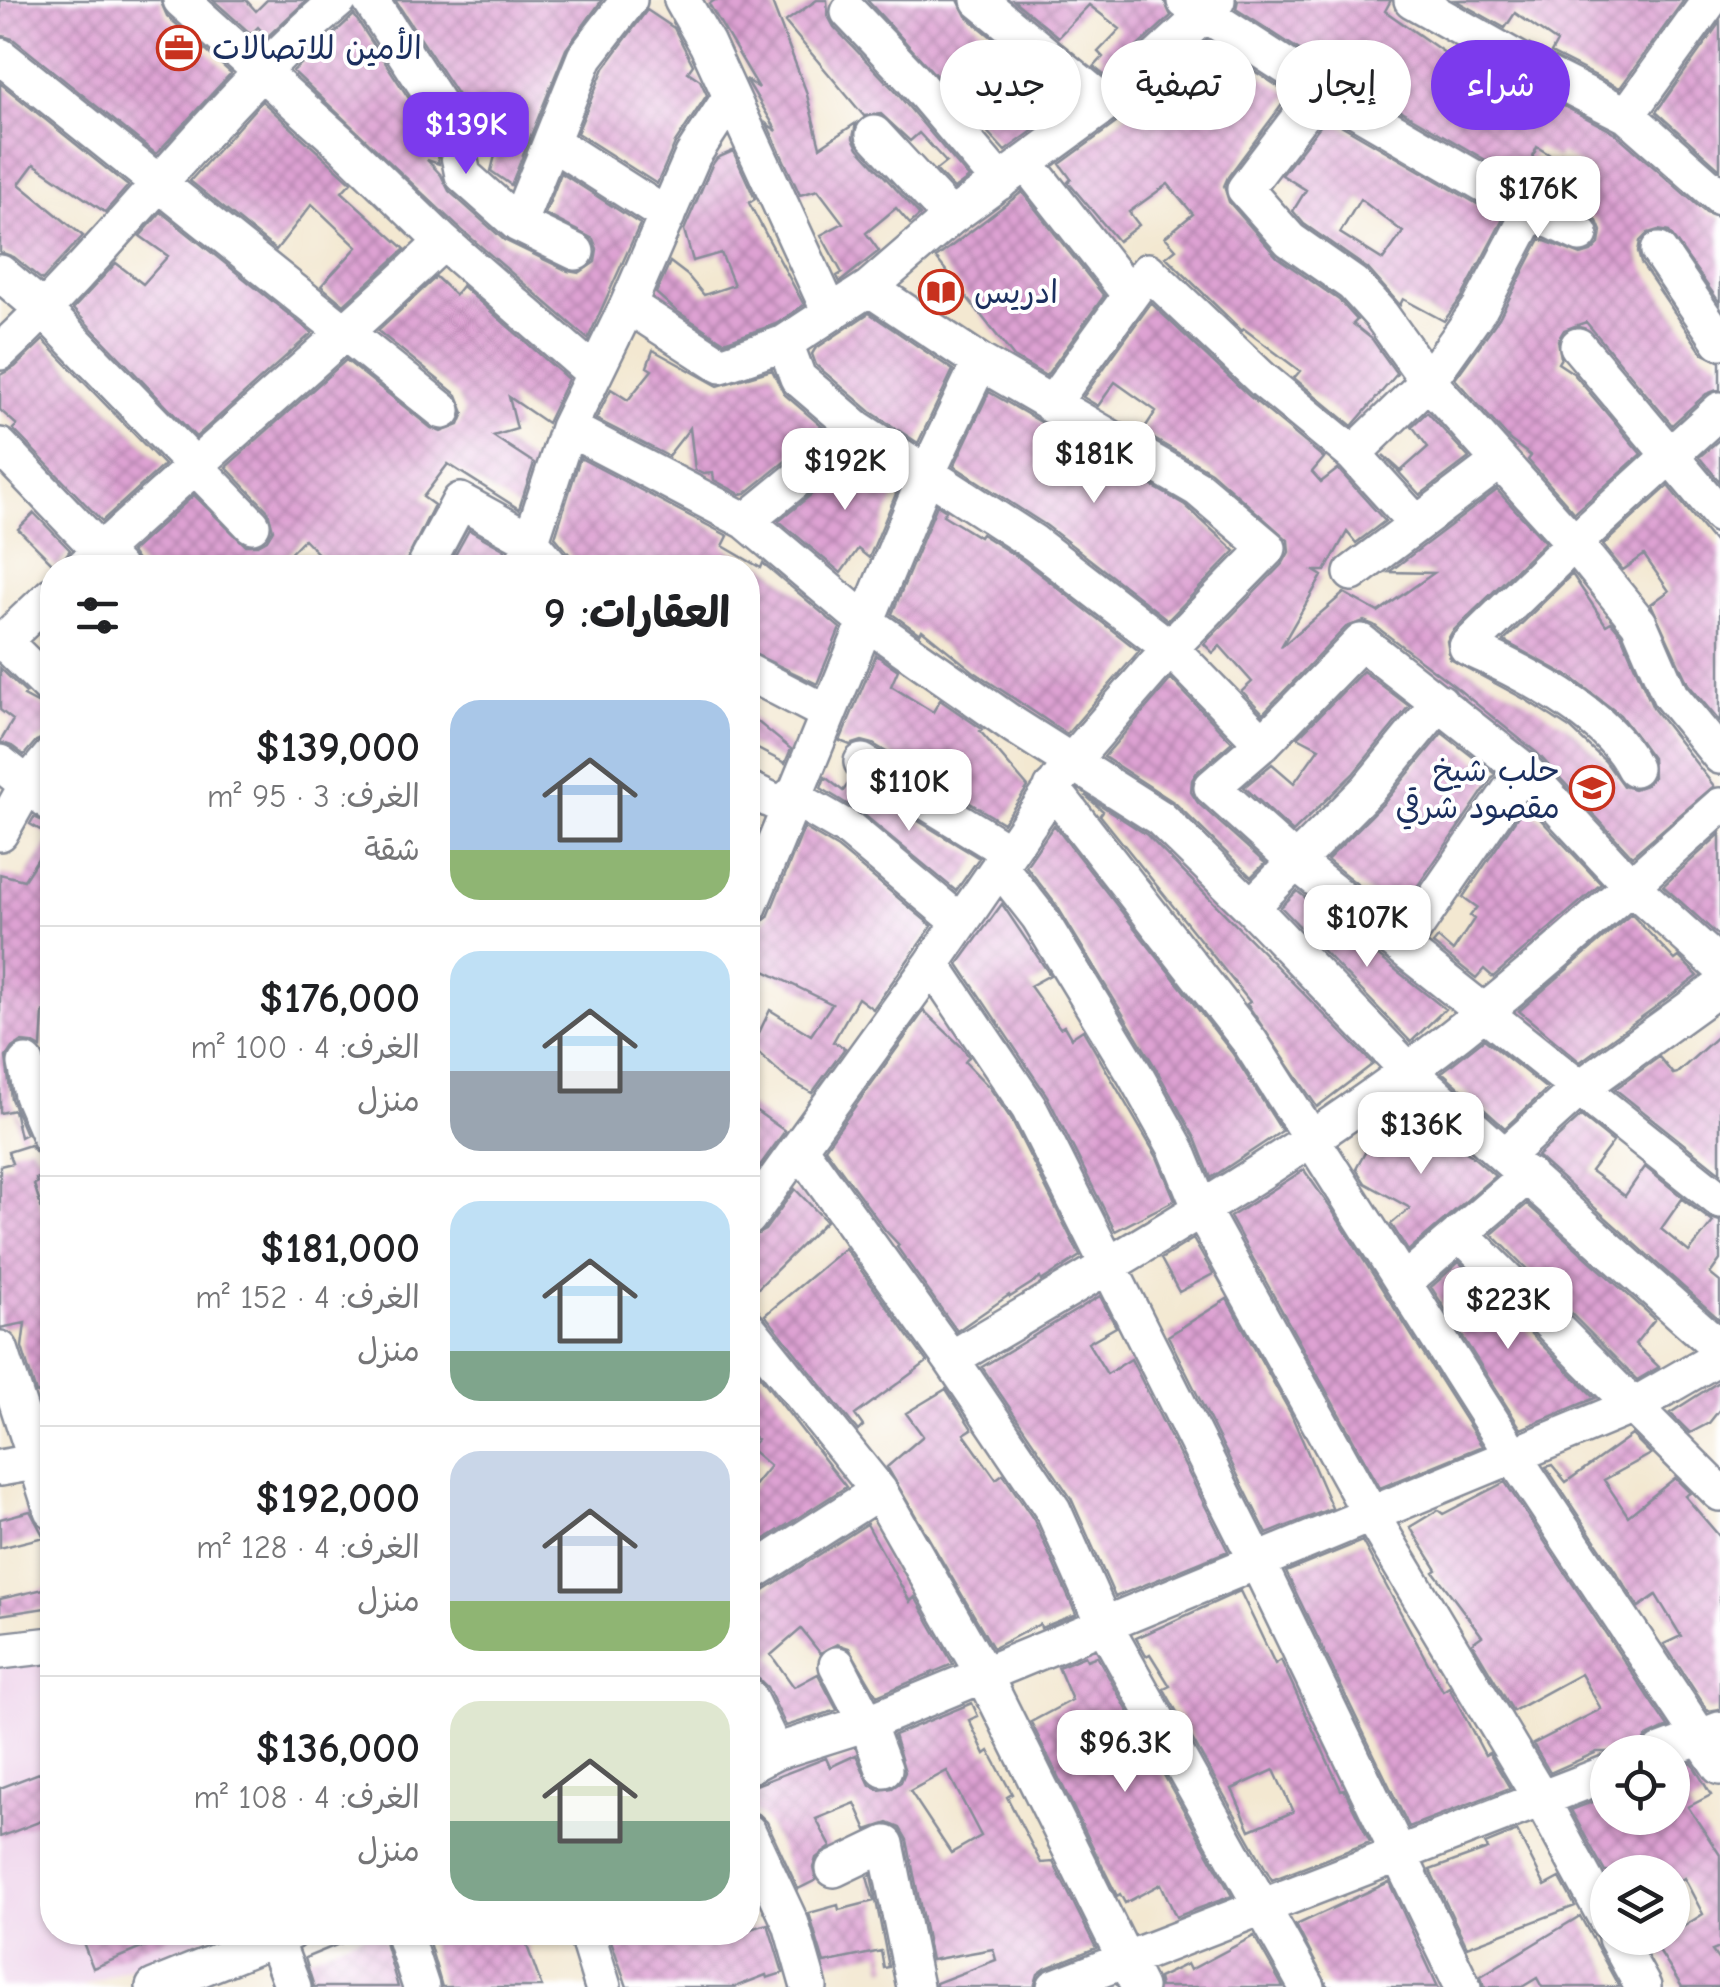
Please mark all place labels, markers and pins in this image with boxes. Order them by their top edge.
office icon: الأمين للاتصالات [156,25,202,71]
place label: الأمين للاتصالات [212,27,422,67]
pin: $139K [396,92,536,177]
pin: $176K [1468,156,1608,241]
library icon: ادريس [918,269,964,315]
place label: ادريس [974,274,1058,311]
pin: $181K [1024,421,1164,506]
pin: $192K [775,428,915,513]
pin: $110K [839,749,979,834]
place label: حلب شيخ مقصود شرقي [1395,752,1560,830]
school or university icon: حلب شيخ مقصود شرقي [1569,765,1615,811]
pin: $107K [1297,885,1437,970]
pin: $136K [1351,1092,1491,1177]
pin: $223K [1438,1267,1578,1352]
pin: $96.3K [1044,1710,1206,1795]

